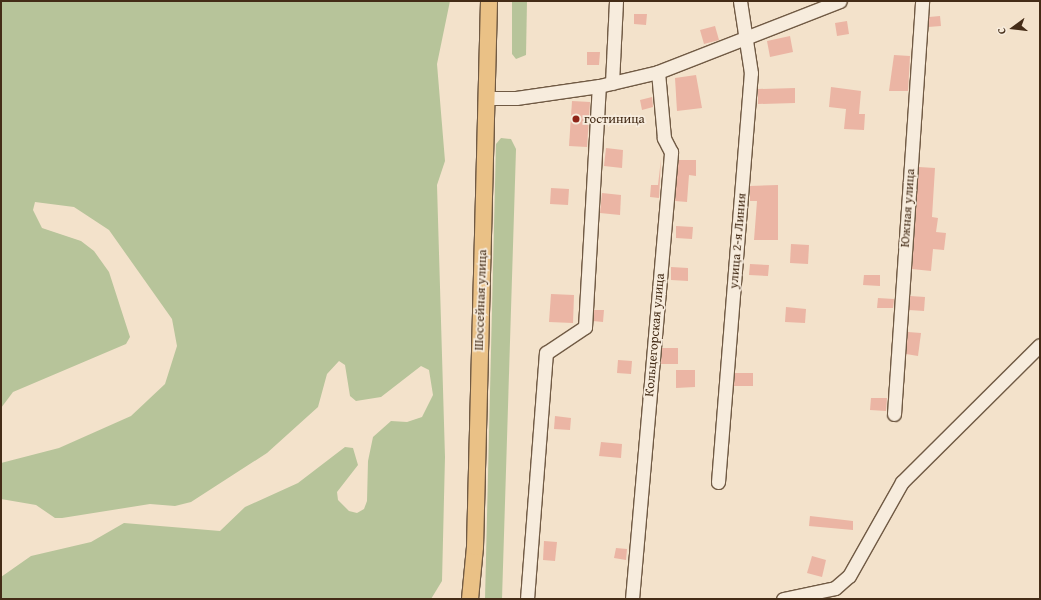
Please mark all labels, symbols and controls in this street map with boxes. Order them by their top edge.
north arrow [993,8,1033,48]
text: С [993,26,1010,36]
place label: гостиница [584,111,645,127]
marker: гостиница [571,114,581,124]
street label: Южная улица [897,168,919,248]
street label: улица 2-я Линия [726,193,750,289]
street label: Шоссейная улица [471,249,491,351]
street label: Кольцегорская улица [642,273,668,397]

